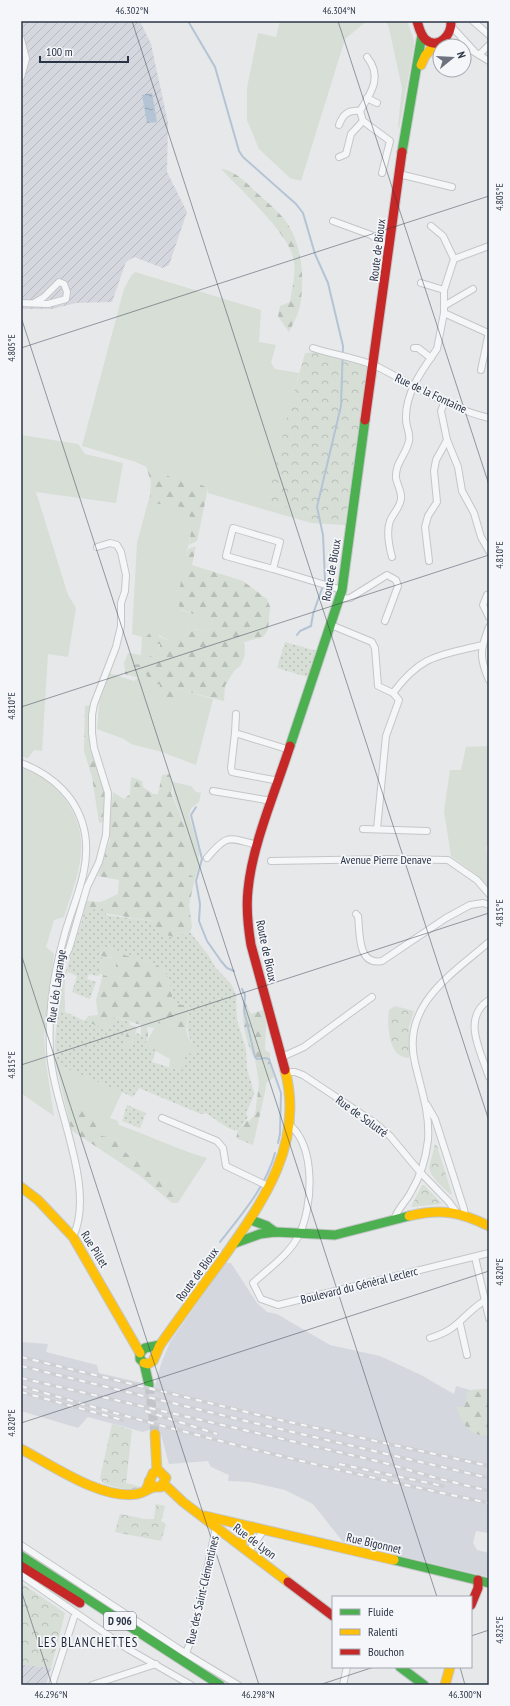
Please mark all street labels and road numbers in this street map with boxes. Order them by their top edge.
street label: Route de Bioux [366,218,388,282]
street label: Rue de la Fontaine [393,370,469,416]
street label: Route de Bioux [318,538,344,602]
street label: Avenue Pierre Denave [341,852,431,867]
street label: Route de Bioux [253,919,281,983]
street label: Rue Léo Lagrange [43,948,69,1024]
street label: Rue de Solutré [333,1092,391,1140]
street label: Rue Pillet [78,1228,112,1271]
street label: Route de Bioux [173,1244,222,1304]
street label: Boulevard du Général Leclerc [299,1263,420,1307]
street label: Rue de Lyon [230,1520,280,1562]
street label: Rue Bigonnet [345,1529,404,1557]
street label: Rue des Saint-Clémentines [182,1534,222,1646]
road number: D 906 [104,1612,136,1630]

